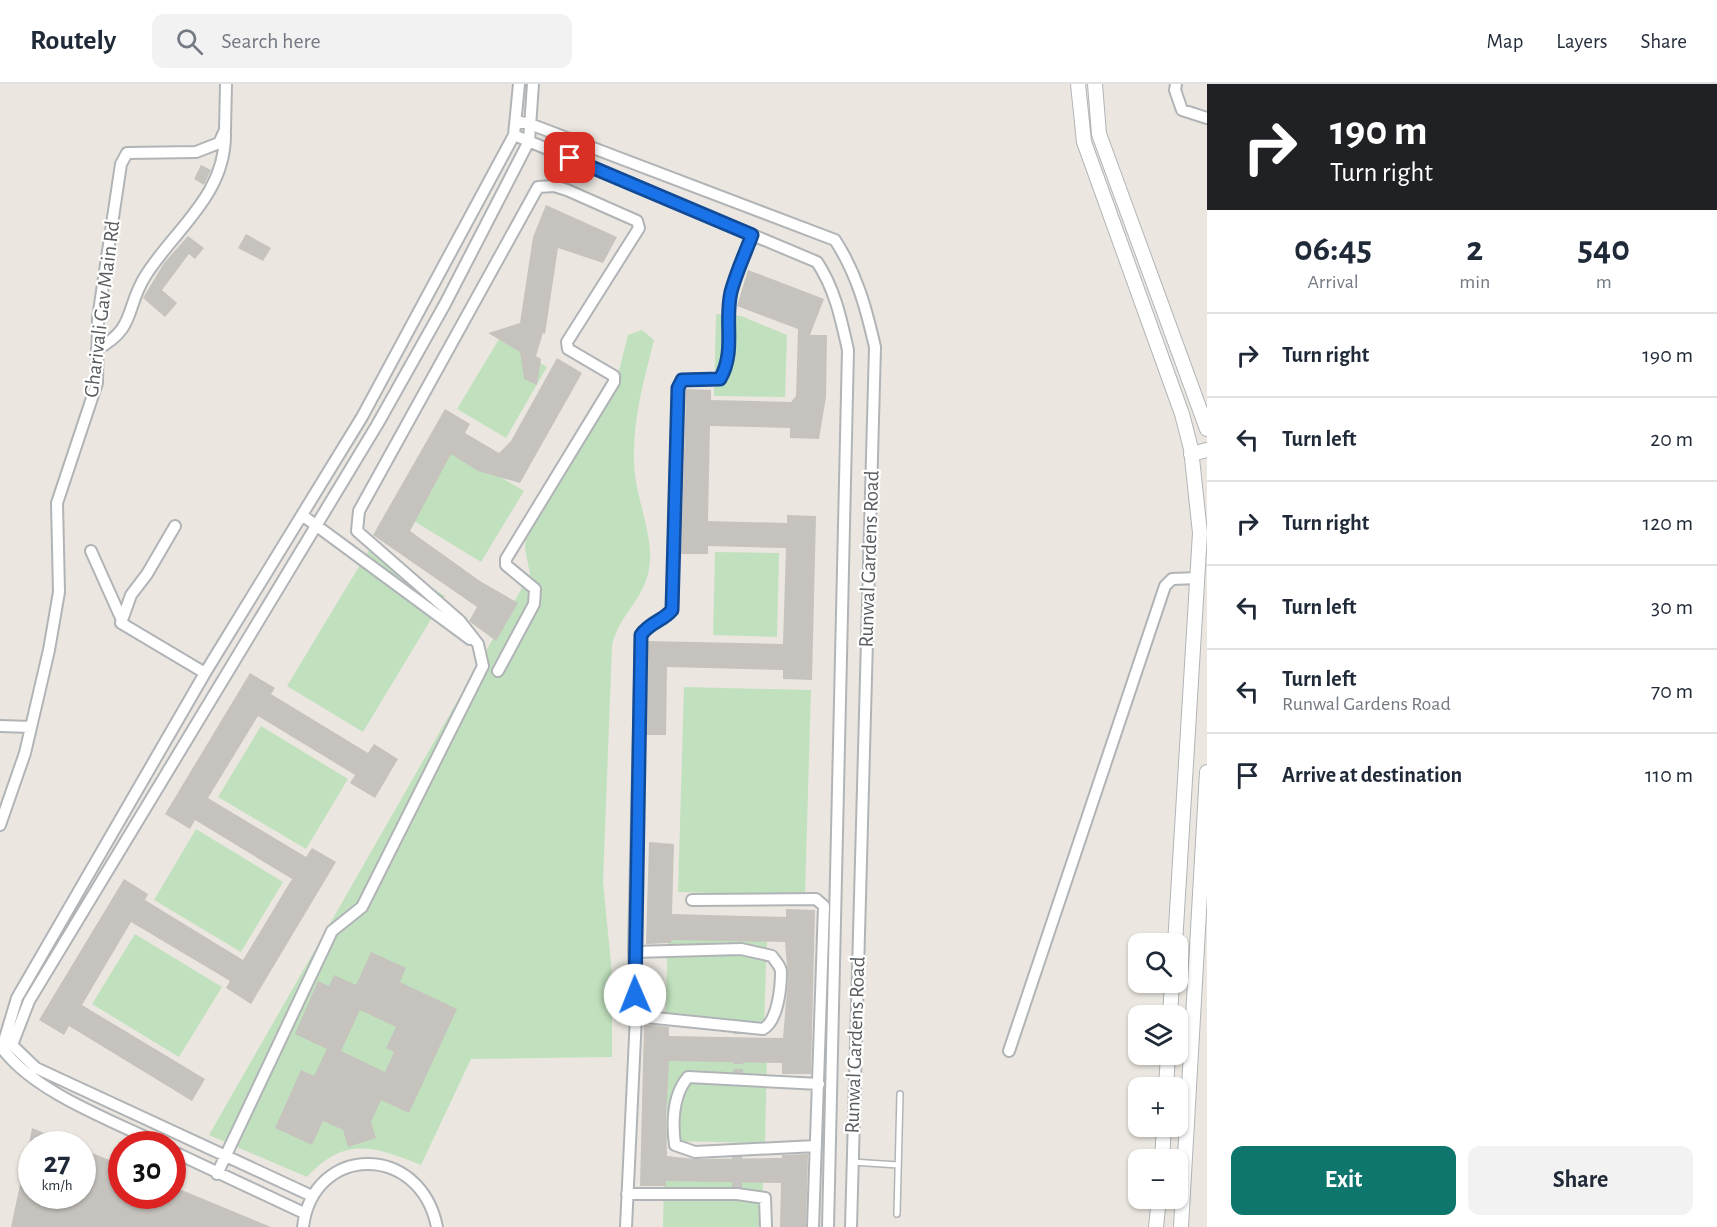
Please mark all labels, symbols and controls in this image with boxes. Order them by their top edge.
search box [152,14,572,68]
icon: search [173,25,206,58]
text: Routely [30,27,116,55]
text: Search here [221,30,321,52]
text: Map [1487,31,1523,52]
text: Layers [1556,31,1607,52]
text: Share [1640,31,1687,52]
icon: right [1231,108,1309,186]
text: 190 m [1330,110,1428,152]
pin [544,132,595,183]
icon: arrive [553,141,586,174]
text: Turn right [1330,159,1433,186]
street label: Gharivali Gav Main Rd [81,219,123,399]
text: 06:45 [1294,231,1372,267]
text: 2 [1466,231,1483,267]
text: 540 [1577,231,1630,267]
text: Arrival [1307,272,1359,292]
text: min [1459,272,1490,292]
text: m [1596,272,1612,292]
icon: right [1231,339,1264,372]
text: Turn right [1282,344,1369,366]
text: 190 m [1642,344,1693,366]
icon: left [1231,423,1264,456]
text: Turn left [1282,428,1356,450]
text: 20 m [1650,428,1693,450]
street label: Runwal Gardens Road [855,470,883,648]
icon: right [1231,507,1264,540]
text: Turn right [1282,512,1369,534]
text: 120 m [1643,512,1693,534]
icon: left [1231,591,1264,624]
text: Turn left [1282,596,1356,618]
text: 30 m [1651,596,1693,618]
text: Turn left [1282,668,1356,690]
icon: left [1231,675,1264,708]
text: 70 m [1651,680,1693,702]
text: Runwal Gardens Road [1282,694,1451,714]
icon: arrive [1231,759,1264,792]
text: Arrive at destination [1282,764,1462,786]
text: 110 m [1645,764,1693,786]
map controls [1128,933,1188,1209]
button: search [1128,933,1188,993]
street label: Runwal Gardens Road [841,956,869,1134]
position arrow [603,963,667,1027]
button: layers [1128,1005,1188,1065]
button: + [1128,1077,1188,1137]
speed limit sign: 30 [108,1131,186,1209]
button: Exit [1231,1146,1456,1215]
button: Share [1468,1146,1693,1215]
text: 27 [43,1148,71,1178]
button: − [1128,1149,1188,1209]
text: km/h [42,1178,72,1193]

